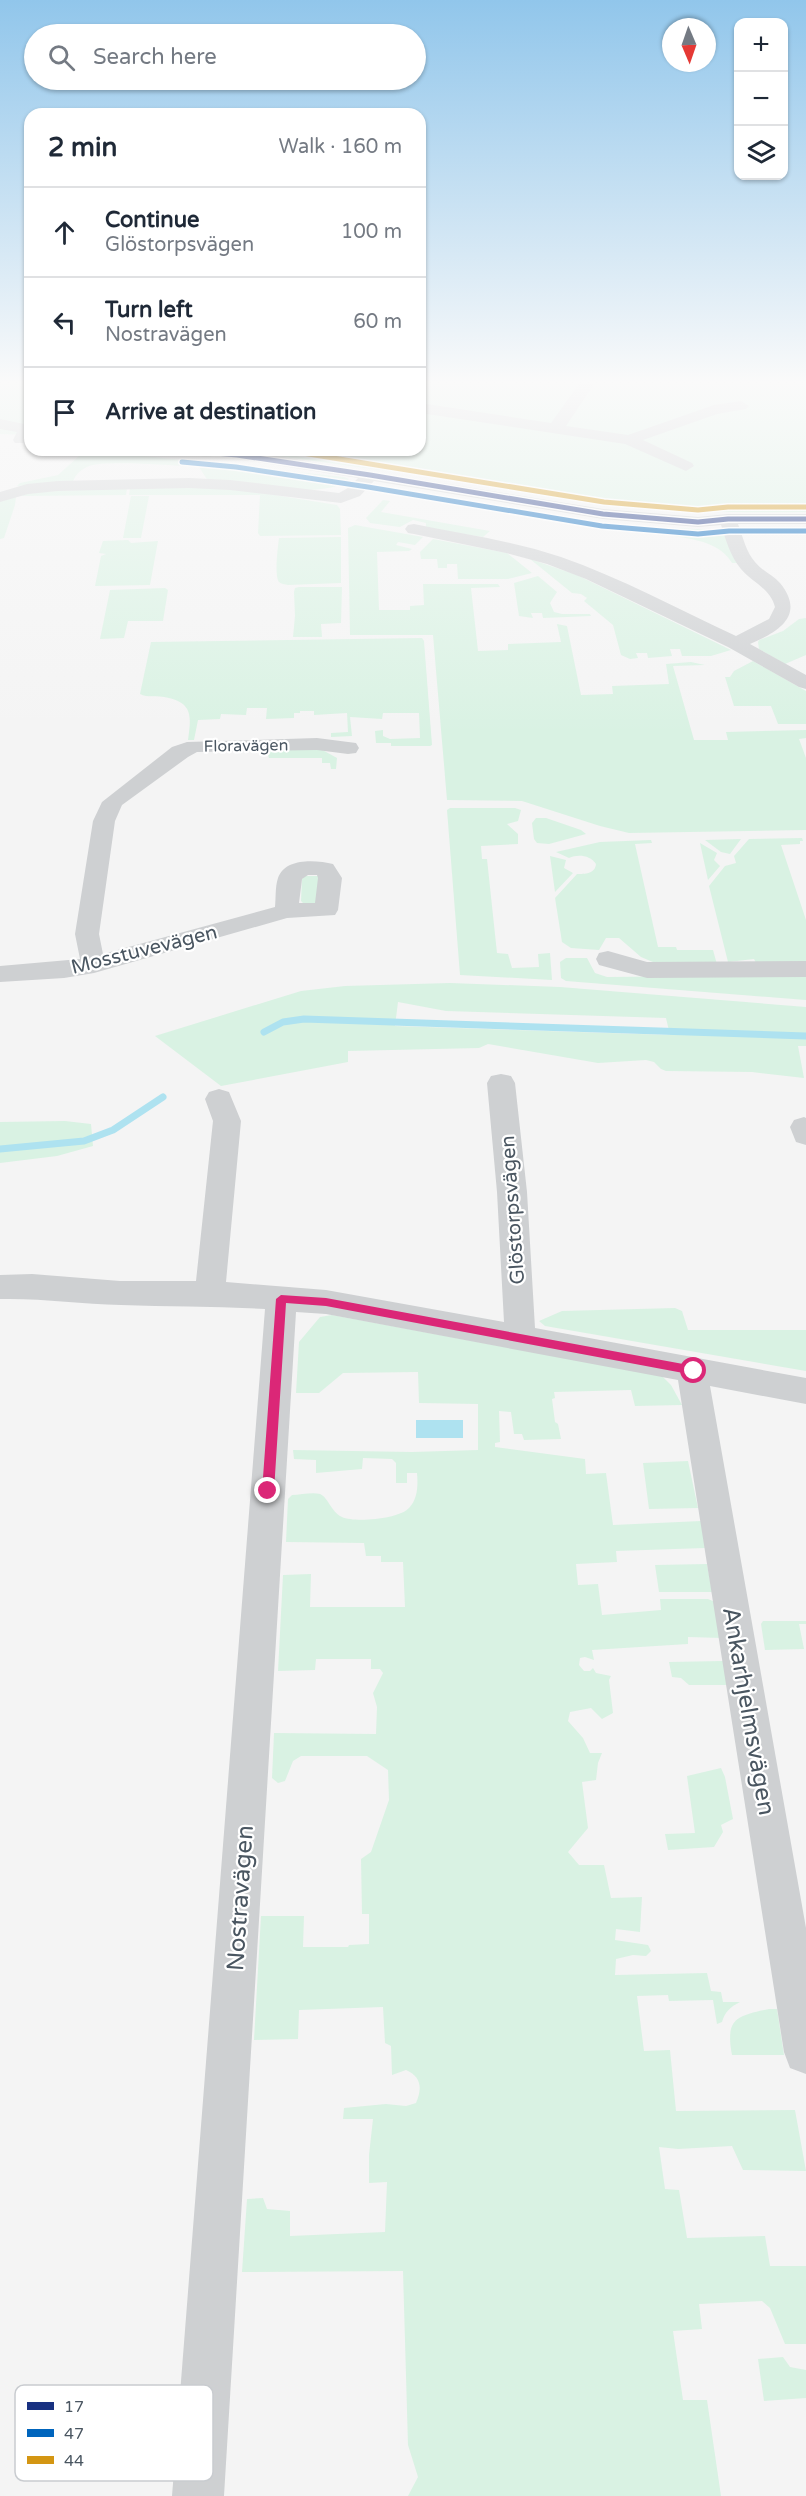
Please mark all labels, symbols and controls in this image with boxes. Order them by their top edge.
north arrow [662,18,716,72]
map controls [734,18,788,180]
button: + [734,18,788,72]
search box [24,24,426,90]
icon: search [45,41,78,74]
text: Search here [93,44,217,70]
button: − [734,72,788,126]
button: layers [734,126,788,180]
text: 2 min [48,132,117,163]
text: Walk · 160 m [279,135,402,159]
text: Continue [105,207,200,233]
icon: ahead [48,216,81,249]
text: 100 m [341,220,402,244]
text: Glöstorpsvägen [105,233,254,257]
text: Turn left [105,297,193,323]
icon: left [48,306,81,339]
text: 60 m [353,310,402,334]
text: Nostravägen [105,323,227,347]
icon: arrive [48,396,81,429]
text: Arrive at destination [105,399,316,425]
street label: Floravägen [204,735,288,757]
street label: Mosstuvevägen [69,920,220,980]
street label: Glöstorpsvägen [496,1135,530,1285]
route start [680,1357,706,1383]
route end [254,1477,280,1503]
street label: Ankarhjelmsvägen [716,1605,781,1818]
street label: Nostravägen [221,1824,260,1972]
legend [15,2385,213,2481]
text: 17 [64,2397,84,2417]
text: 47 [64,2424,84,2444]
text: 44 [64,2451,84,2471]

